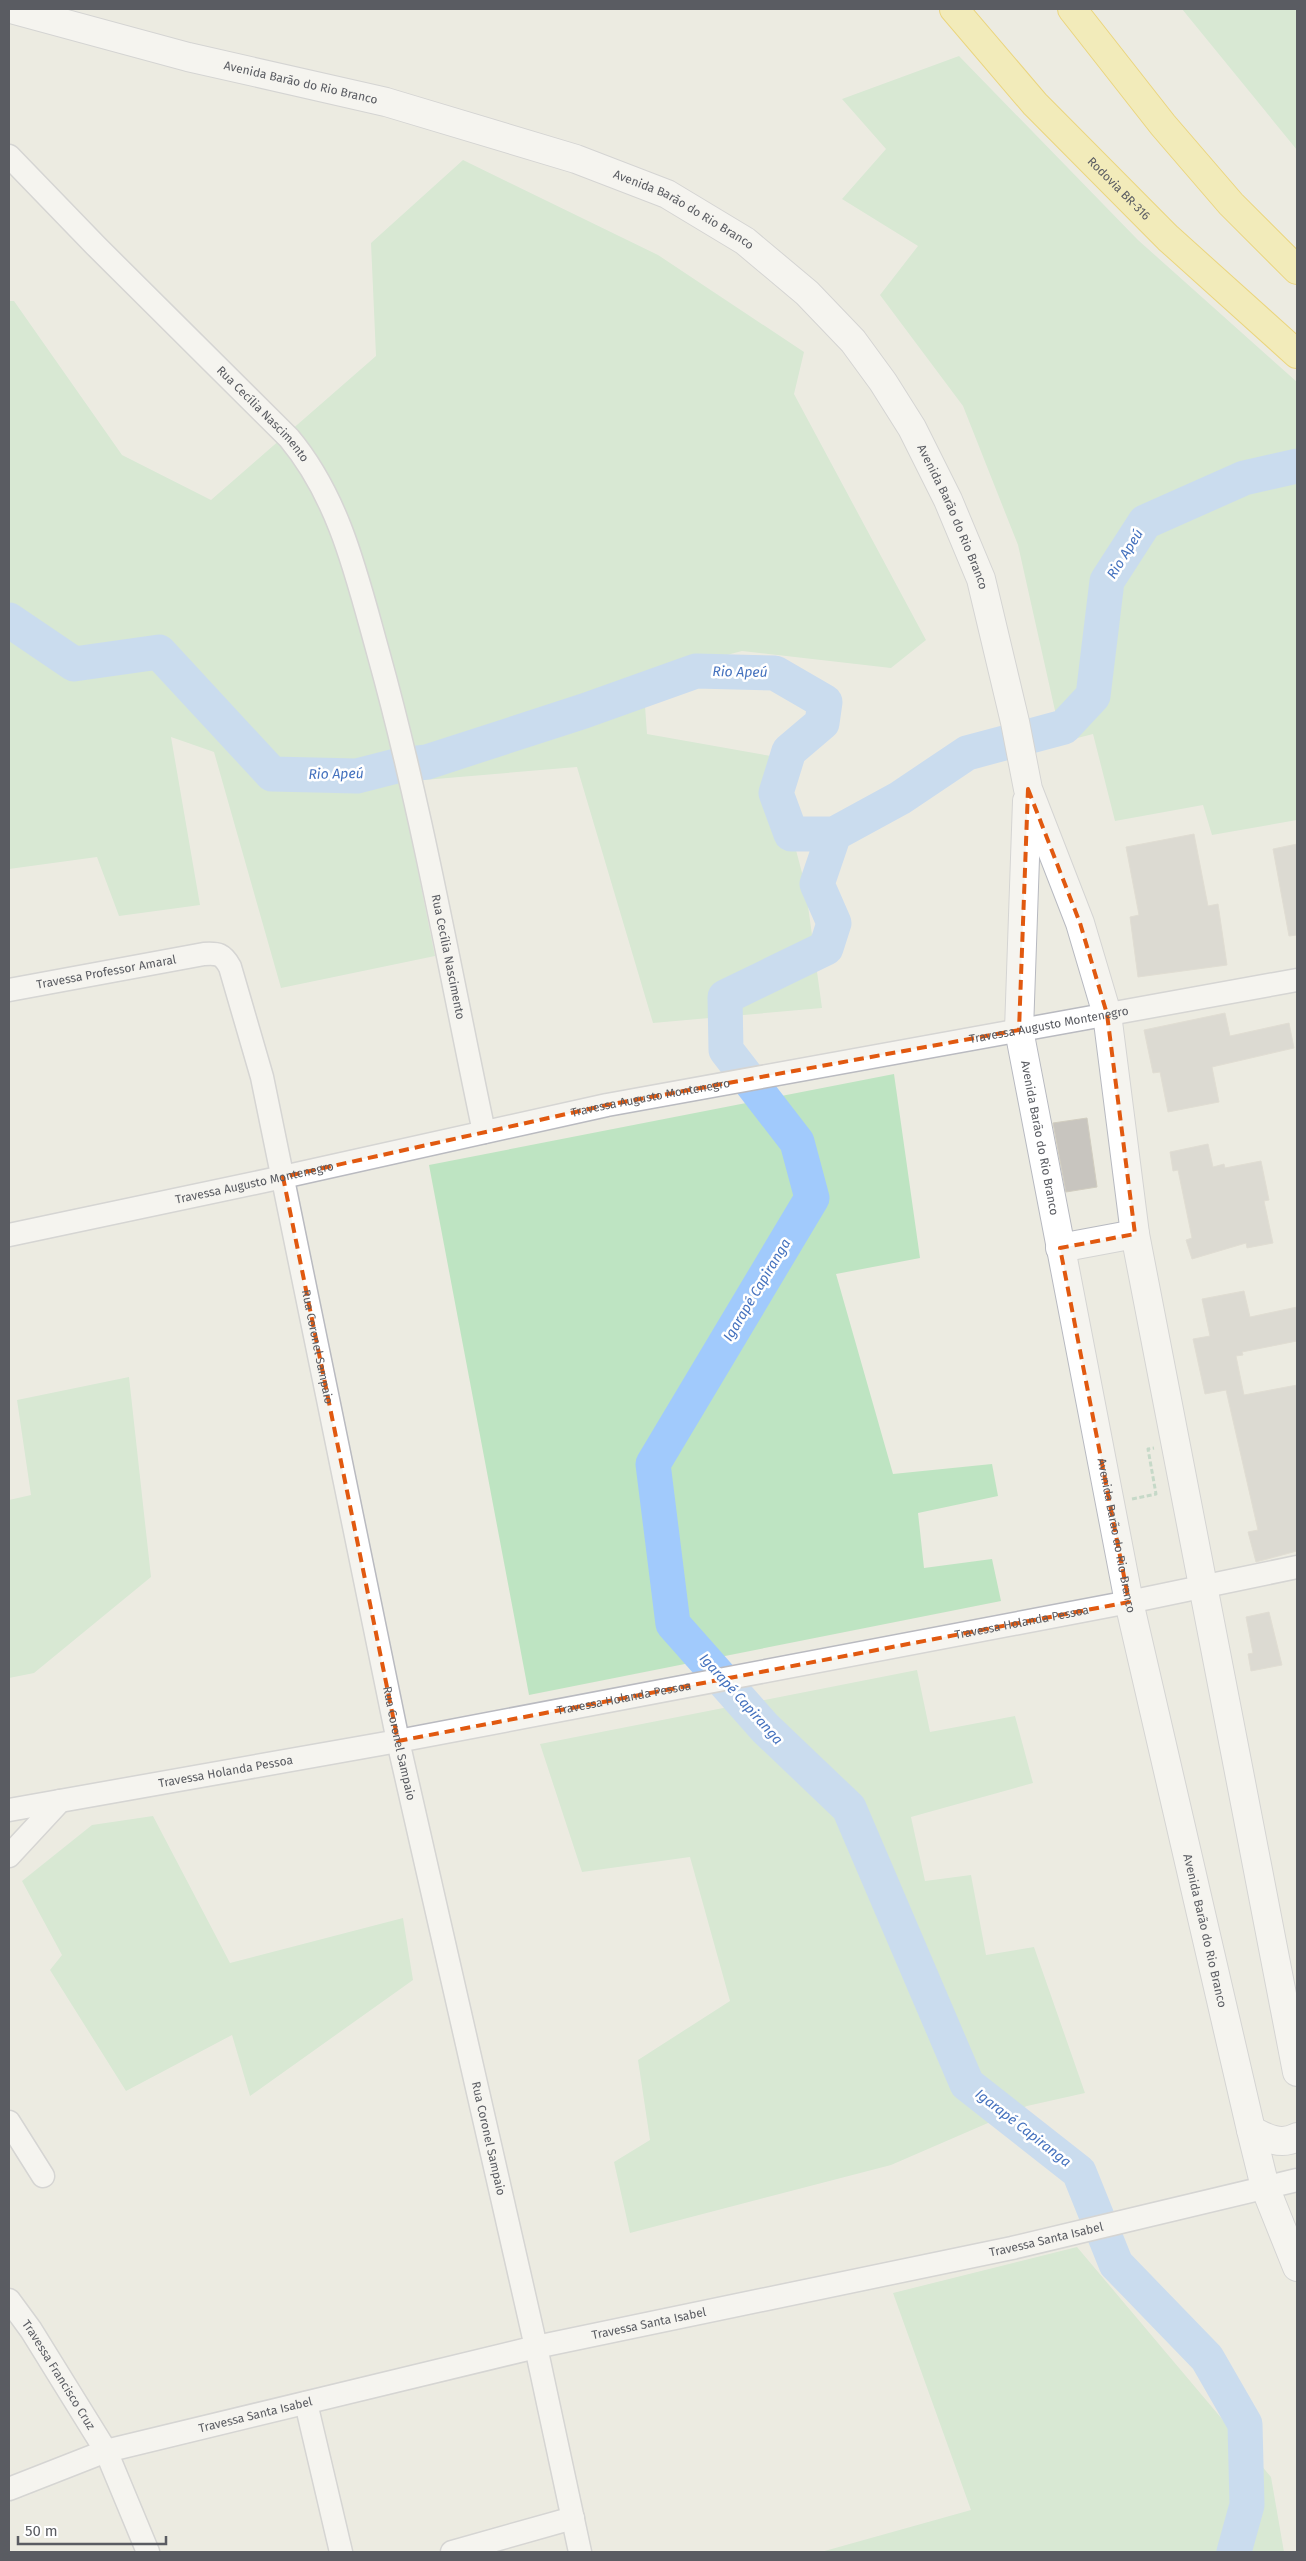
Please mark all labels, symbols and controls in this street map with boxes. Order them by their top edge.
street label: Avenida Barão do Rio Branco [222,58,379,107]
street label: Rodovia BR-316 [1085,154,1153,223]
street label: Avenida Barão do Rio Branco [611,167,757,252]
street label: Rua Cecília Nascimento [214,363,312,465]
street label: Avenida Barão do Rio Branco [914,442,990,591]
water label: Rio Apeú [1103,526,1147,582]
water label: Rio Apeú [712,663,768,681]
water label: Rio Apeú [308,765,364,783]
street label: Rua Cecília Nascimento [429,893,468,1021]
street label: Travessa Professor Amaral [35,952,178,992]
street label: Travessa Augusto Montenegro [968,1004,1130,1046]
street label: Avenida Barão do Rio Branco [1018,1059,1061,1216]
street label: Travessa Augusto Montenegro [570,1076,731,1120]
street label: Travessa Augusto Montenegro [174,1159,335,1207]
water label: Igarapé Capiranga [720,1236,794,1344]
street label: Rua Coronel Sampaio [299,1288,336,1405]
street label: Avenida Barão do Rio Branco [1095,1457,1138,1614]
street label: Travessa Holanda Pessoa [953,1603,1090,1642]
water label: Igarapé Capiranga [696,1650,786,1748]
street label: Travessa Holanda Pessoa [556,1678,692,1718]
street label: Rua Coronel Sampaio [380,1685,418,1802]
street label: Travessa Holanda Pessoa [157,1753,294,1790]
street label: Avenida Barão do Rio Branco [1180,1853,1229,2009]
street label: Rua Coronel Sampaio [469,2080,508,2197]
water label: Igarapé Capiranga [972,2085,1074,2171]
street label: Travessa Santa Isabel [988,2219,1105,2260]
street label: Travessa Santa Isabel [591,2305,708,2342]
street label: Travessa Francisco Cruz [19,2317,98,2432]
street label: Travessa Santa Isabel [197,2394,314,2435]
scale bar [18,2514,165,2546]
text: 50 m [25,2522,58,2540]

